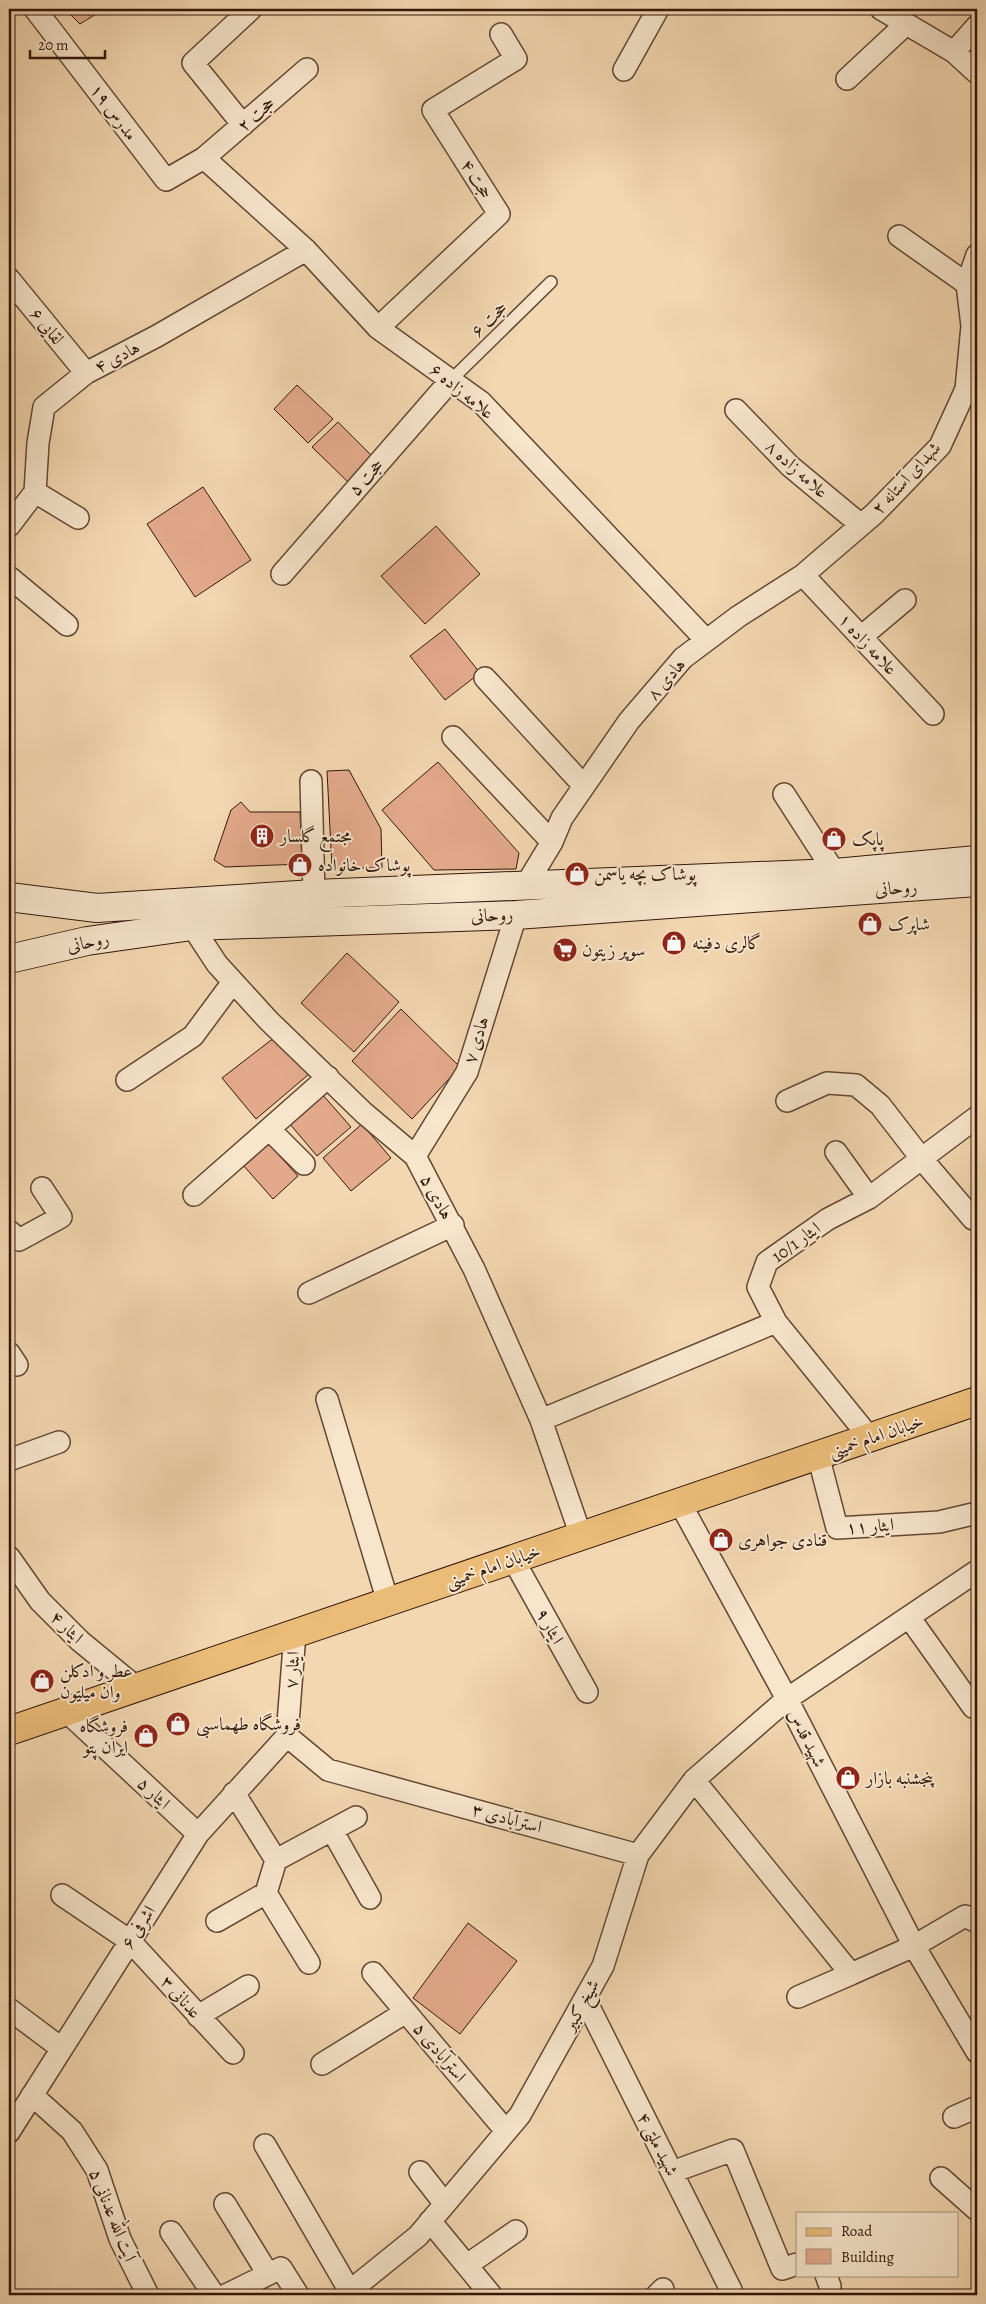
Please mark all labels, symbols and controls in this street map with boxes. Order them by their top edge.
scale bar [30,28,105,60]
text: 20 m [38,35,69,55]
street label: مدرس ۱۹ [85,79,143,145]
street label: حجت ۲ [232,91,280,137]
street label: حجت ۴ [456,155,498,203]
street label: حجت ۶ [465,296,513,342]
street label: لقایی ۶ [25,302,69,350]
street label: هادی ۴ [90,335,144,379]
street label: علامه زاده ۶ [425,358,499,424]
street label: علامه زاده ۸ [760,434,834,504]
street label: شهدای آستانه ۲ [866,436,946,520]
street label: حجت ۵ [343,453,389,501]
street label: علامه زاده ۱ [833,608,903,680]
street label: هادی ۸ [641,653,691,705]
building icon: مجتمع گلسار [249,823,275,849]
place label: مجتمع گلسار [278,824,352,852]
shop icon: پاپک [821,826,847,852]
place label: پاپک [852,827,885,852]
shop icon: پوشاک خانواده [287,852,313,878]
place label: پوشاک خانواده [318,853,412,878]
shop icon: پوشاک بچه یاسمن [564,861,590,887]
place label: پوشاک بچه یاسمن [594,862,698,887]
street label: روحانی [874,875,918,901]
street label: روحانی [470,902,514,928]
shop icon: شاپرک [857,911,883,937]
place label: شاپرک [888,912,930,936]
street label: روحانی [65,926,111,958]
shop icon: گالری دفینه [661,930,687,956]
place label: گالری دفینه [692,931,761,955]
supermarket icon: سوپر زیتون [552,937,578,963]
place label: سوپر زیتون [582,938,646,962]
street label: هادی ۷ [457,1013,495,1067]
street label: هادی ۵ [415,1170,459,1224]
street label: ایثار 10/1 [767,1216,825,1268]
street label: خیابان امام خمینی [825,1409,928,1467]
street label: ایثار ۱۱ [845,1512,895,1540]
shop icon: قنادی جواهری [708,1527,734,1553]
place label: قنادی جواهری [738,1528,827,1552]
street label: خیابان امام خمینی [442,1539,545,1597]
street label: ایثار ۹ [530,1604,570,1648]
street label: ایثار ۴ [45,1605,89,1649]
street label: ایثار ۷ [279,1650,305,1690]
place label: عطر و ادکلن وان میلیون [60,1659,133,1704]
shop icon: عطر و ادکلن وان میلیون [29,1668,55,1694]
street label: شهید قدس [782,1705,832,1771]
shop icon: فروشگاه طهماسبی [165,1711,191,1737]
place label: فروشگاه طهماسبی [196,1712,301,1739]
place label: فروشگاه ایران پتو [80,1714,128,1761]
shop icon: فروشگاه ایران پتو [133,1723,159,1749]
shop icon: پنجشنبه بازار [835,1765,861,1791]
place label: پنجشنبه بازار [864,1766,935,1790]
street label: ایثار ۵ [132,1771,176,1815]
street label: استرآبادی ٣ [469,1797,545,1839]
street label: اشرفی ۶ [115,1901,161,1953]
street label: عدنانی ۳ [155,1970,207,2024]
street label: شیخ کبیر [556,1975,609,2039]
street label: استرآبادی ۵ [408,2017,472,2087]
street label: شهید ملتی ۴ [631,2108,684,2180]
street label: آیت الله عدنانی ۵ [84,2164,145,2267]
legend [796,2212,958,2276]
text: Road [841,2221,873,2241]
text: Building [841,2247,894,2267]

